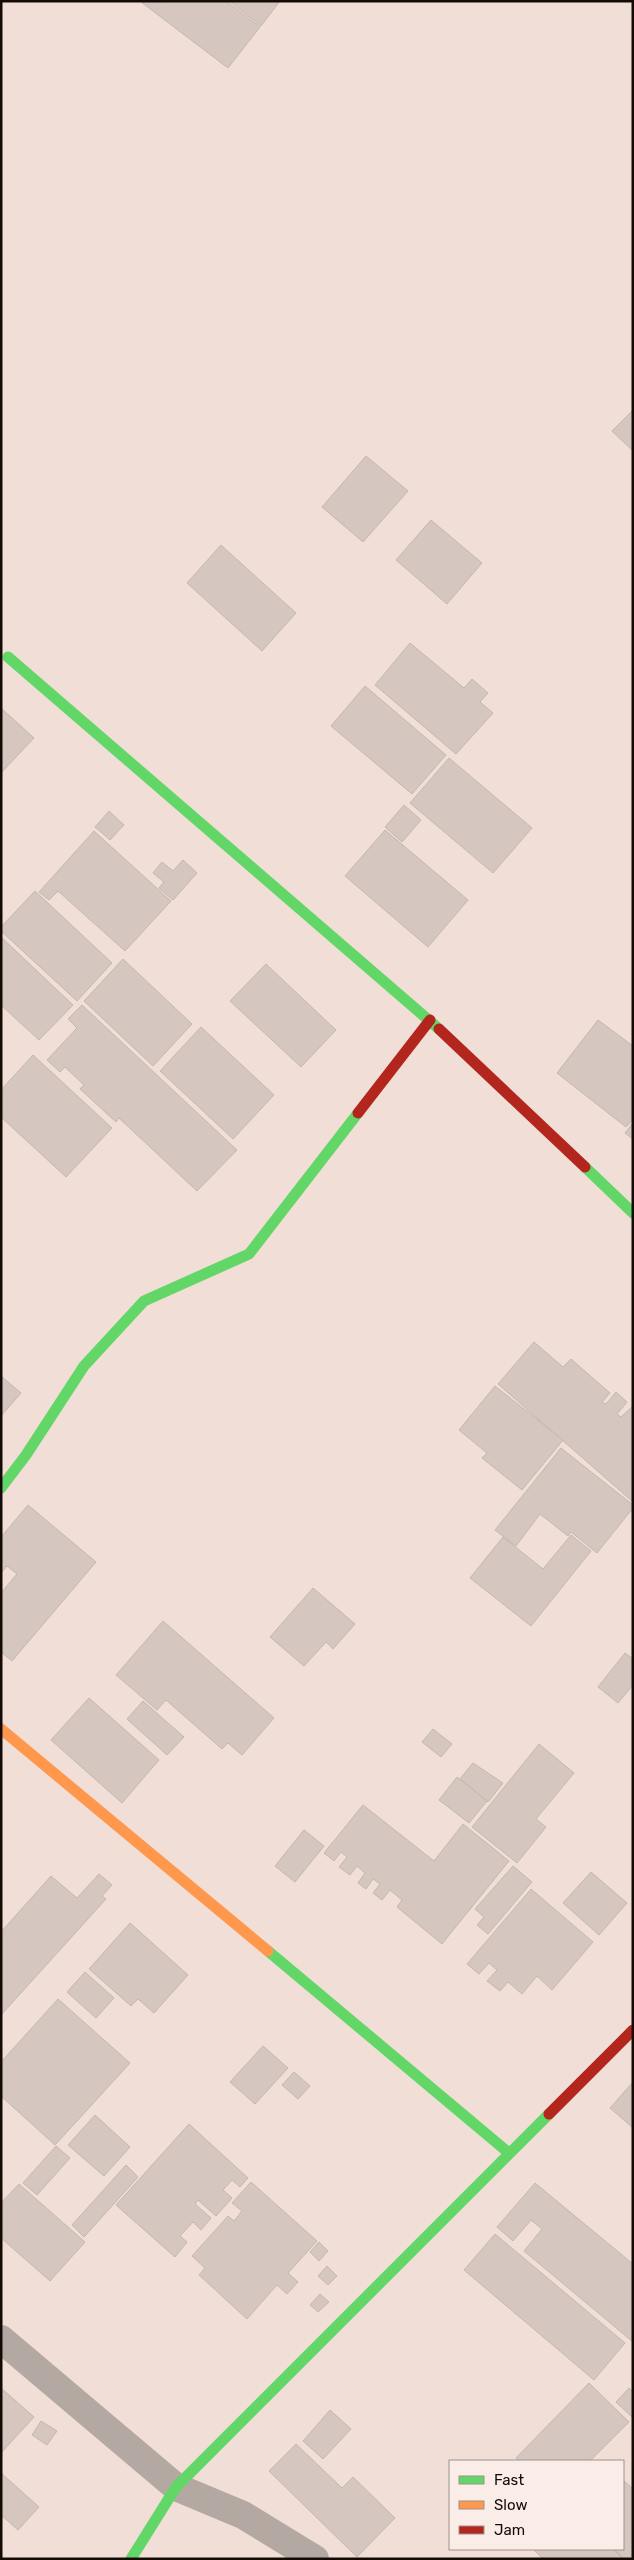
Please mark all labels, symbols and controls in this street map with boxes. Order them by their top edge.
legend [449,2460,624,2550]
text: Fast [494,2471,524,2489]
text: Slow [494,2496,527,2514]
text: Jam [494,2521,525,2539]

